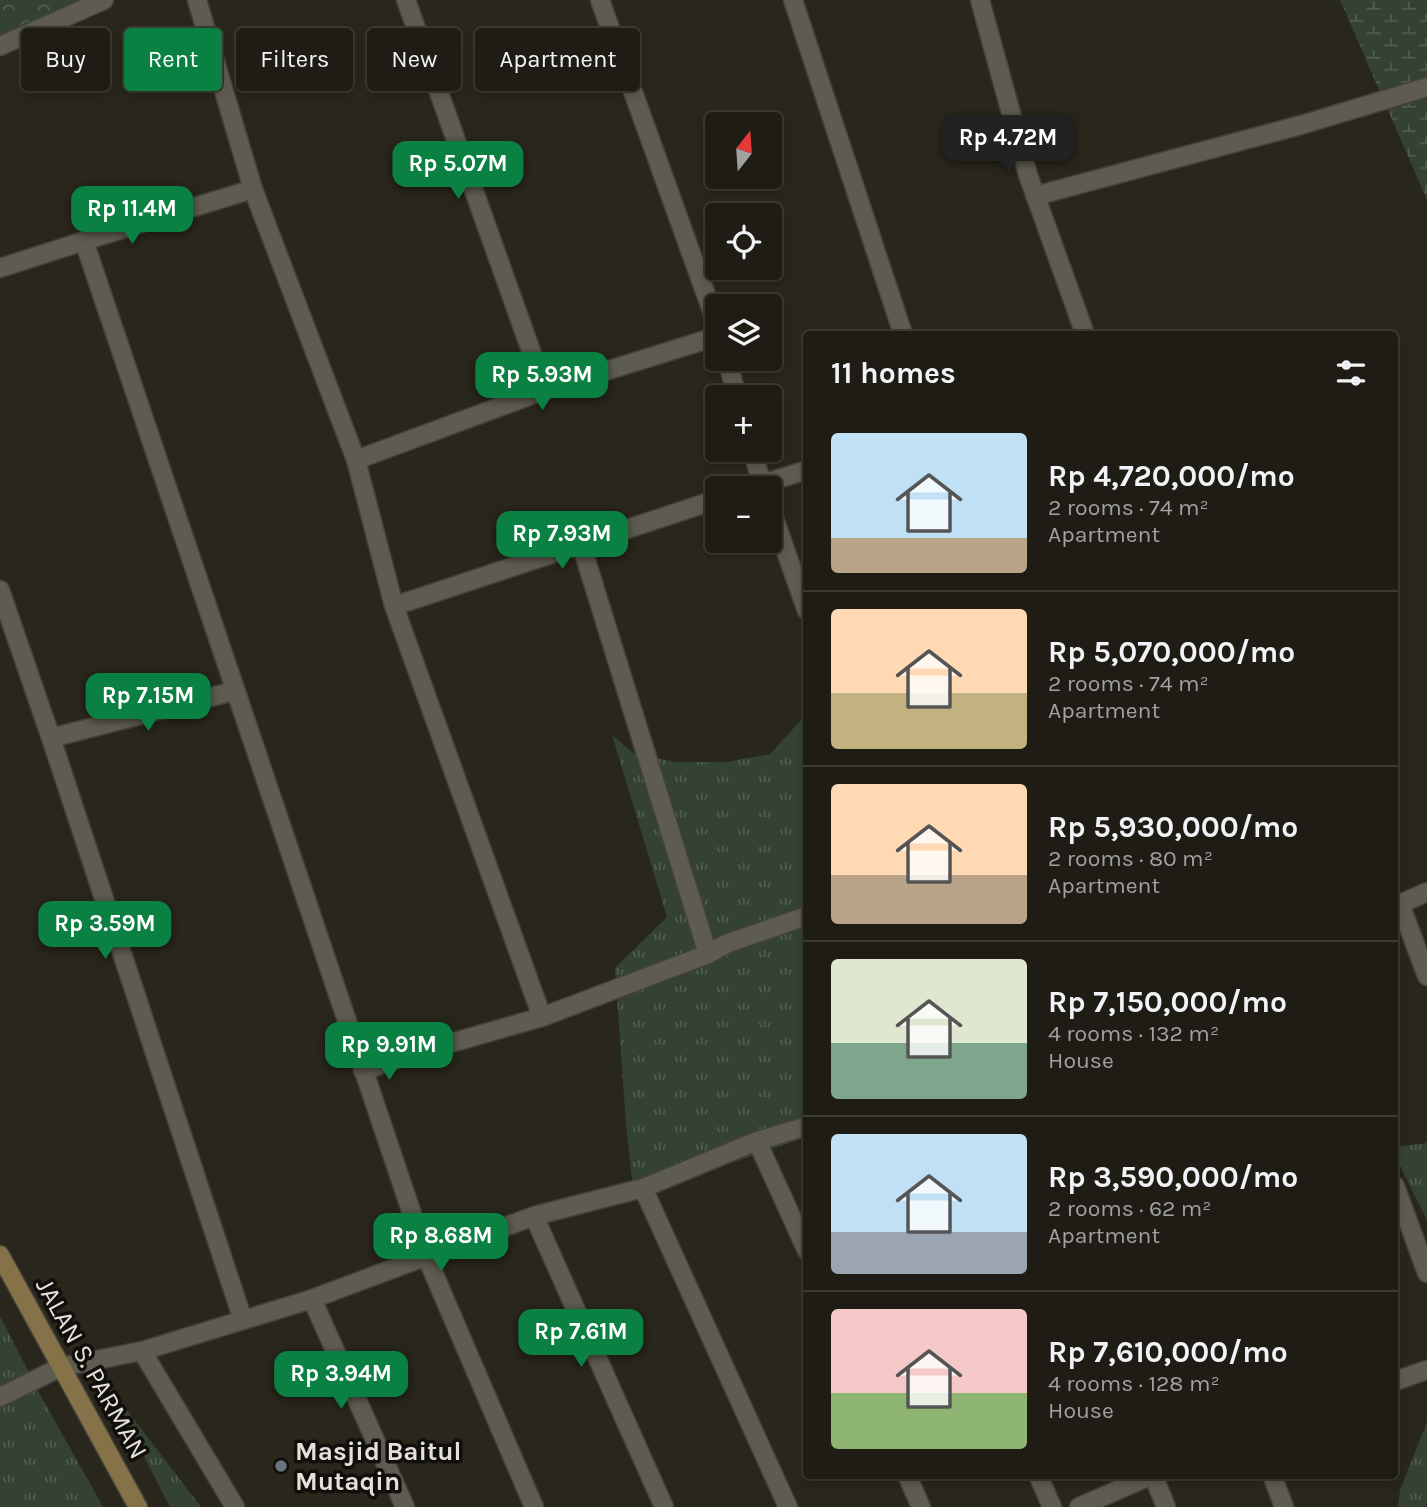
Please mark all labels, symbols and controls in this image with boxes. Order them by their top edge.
chip: Buy [21,28,110,91]
chip: Rent [124,28,222,91]
chip: Filters [236,28,353,91]
chip: New [367,28,461,91]
chip: Apartment [475,28,640,91]
north arrow [705,112,782,189]
map controls [705,112,782,553]
pin: Rp 4.72M [936,116,1080,175]
text: Rp 4.72M [959,124,1057,151]
pin: Rp 5.07M [386,142,530,201]
text: Rp 5.07M [408,150,508,177]
pin: Rp 11.4M [60,187,204,246]
text: Rp 11.4M [87,195,177,222]
button: locate [705,203,782,280]
button: layers [705,294,782,371]
pin: Rp 5.93M [470,352,614,412]
icon: filters [1332,354,1370,392]
text: 11 homes [831,355,956,391]
text: Rp 5.93M [491,361,593,388]
button: + [705,385,782,462]
text: Rp 4,720,000/mo [1048,458,1295,494]
icon: home [887,461,971,545]
button: − [705,476,782,553]
text: 2 rooms · 74 m² [1048,494,1209,521]
pin: Rp 7.93M [490,512,634,571]
text: Rp 7.93M [512,520,612,547]
text: Apartment [1048,521,1160,548]
text: Rp 5,070,000/mo [1048,634,1295,670]
icon: home [887,637,971,721]
text: 2 rooms · 74 m² [1048,670,1209,697]
pin: Rp 7.15M [76,674,220,733]
text: Rp 7.15M [102,682,194,709]
text: Apartment [1048,697,1160,724]
text: Rp 5,930,000/mo [1048,809,1298,845]
icon: home [887,812,971,896]
text: 2 rooms · 80 m² [1048,845,1213,872]
text: Apartment [1048,872,1160,899]
pin: Rp 3.59M [33,902,177,961]
text: Rp 3.59M [54,910,156,937]
text: Rp 7,150,000/mo [1048,984,1287,1020]
icon: home [887,987,971,1071]
text: 4 rooms · 132 m² [1048,1020,1219,1047]
pin: Rp 9.91M [317,1023,461,1082]
text: Rp 9.91M [341,1031,437,1058]
text: House [1048,1047,1114,1074]
text: Rp 3,590,000/mo [1048,1159,1298,1195]
icon: home [887,1162,971,1246]
text: 2 rooms · 62 m² [1048,1195,1212,1222]
pin: Rp 8.68M [369,1214,513,1273]
text: Rp 8.68M [389,1222,493,1249]
text: Apartment [1048,1222,1160,1249]
street label: JALAN S. PARMAN [29,1272,154,1464]
pin: Rp 7.61M [509,1310,653,1369]
text: Rp 7.61M [534,1318,628,1345]
text: Rp 7,610,000/mo [1048,1334,1288,1370]
icon: home [887,1337,971,1421]
pin: Rp 3.94M [269,1352,413,1411]
text: Rp 3.94M [290,1360,392,1387]
text: 4 rooms · 128 m² [1048,1370,1220,1397]
text: House [1048,1397,1114,1424]
place label: Masjid Baitul Mutaqin [295,1436,462,1497]
marker: Masjid Baitul Mutaqin [273,1458,289,1474]

